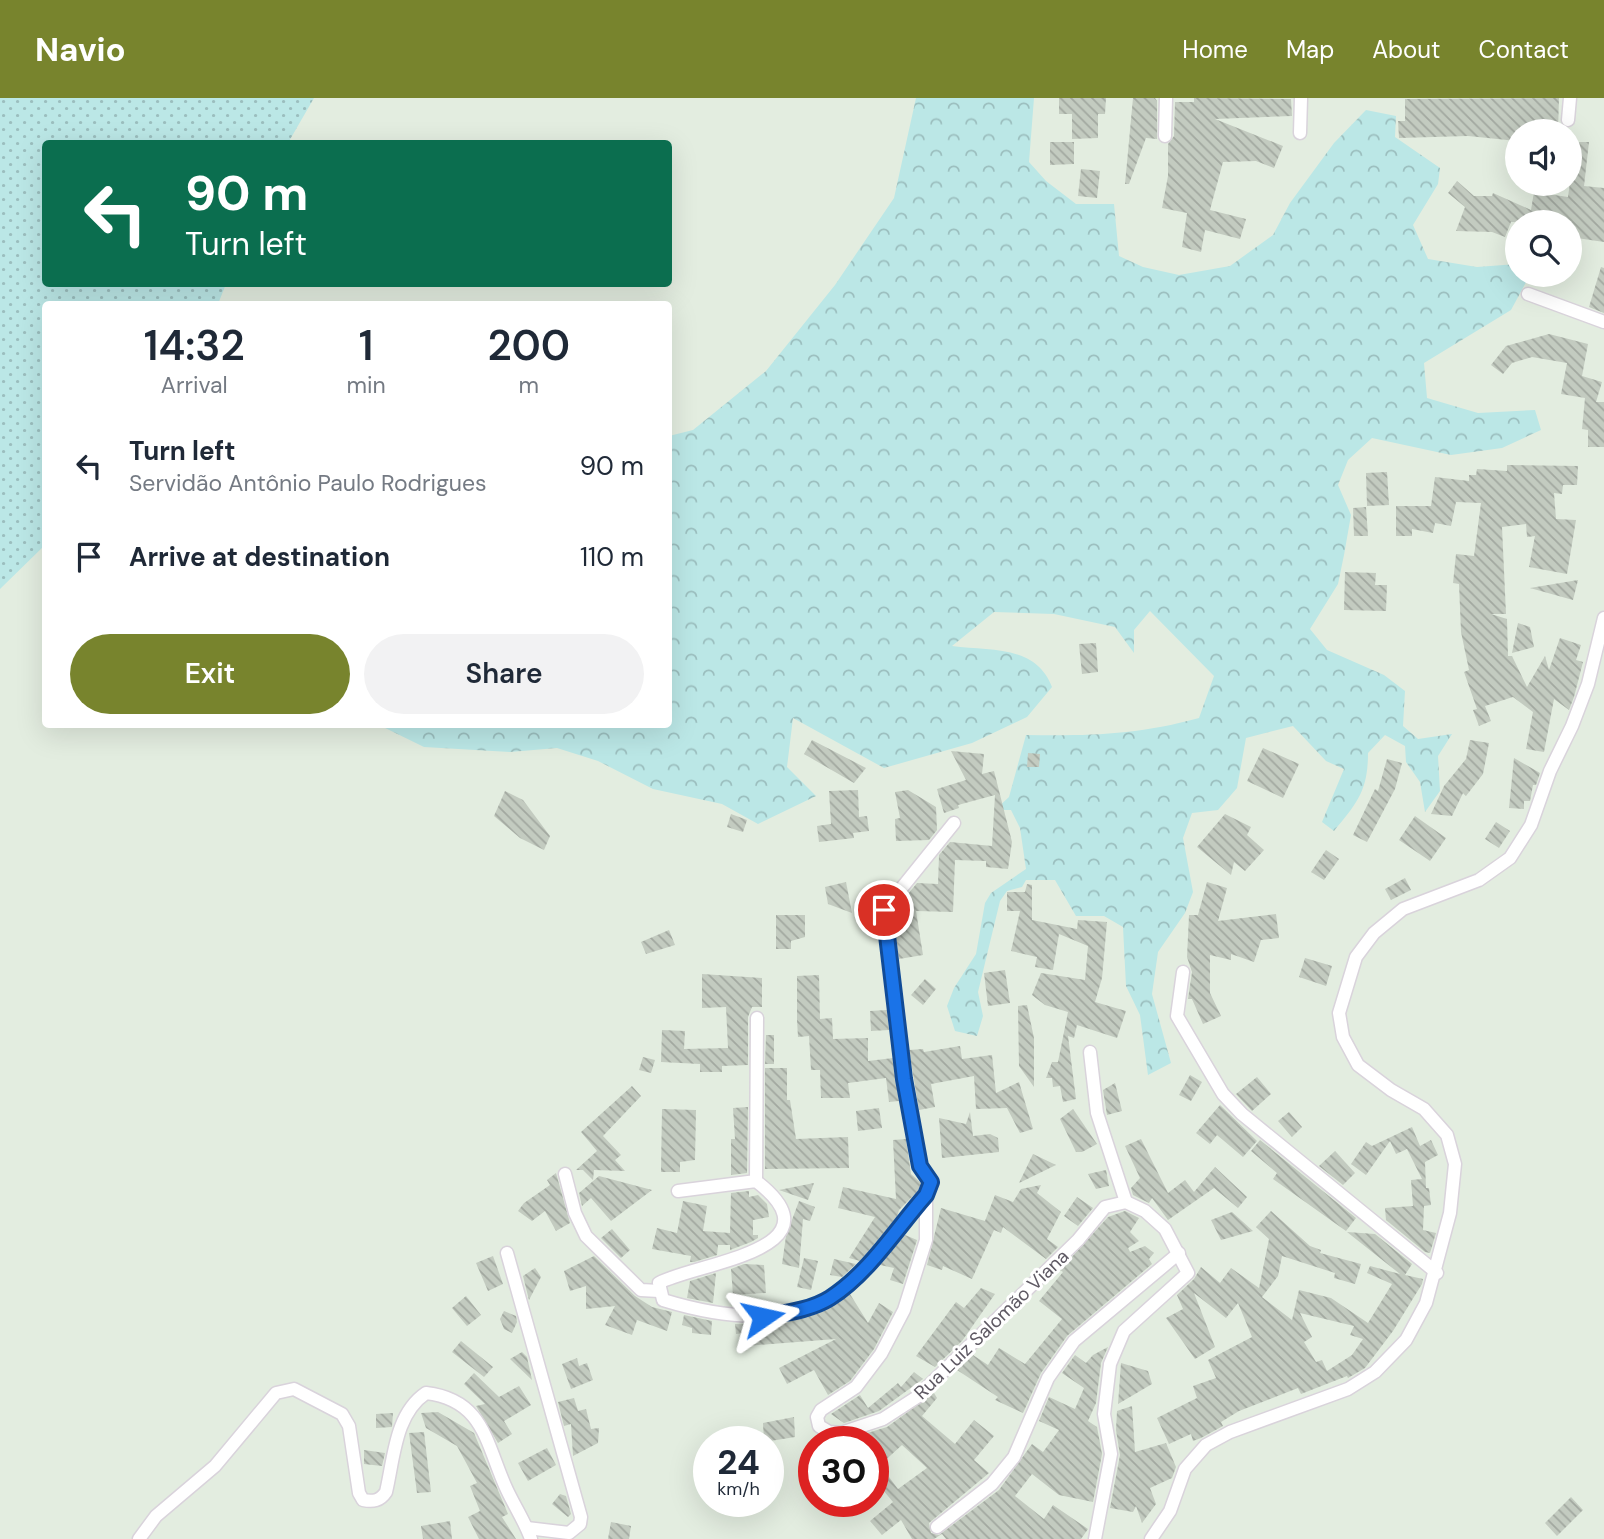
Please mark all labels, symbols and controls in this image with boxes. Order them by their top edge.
text: Navio [35,28,126,71]
text: Home [1182,34,1248,65]
text: Map [1286,34,1334,65]
text: About [1372,34,1441,65]
text: Contact [1479,34,1569,65]
map controls [1505,119,1582,287]
button: sound [1505,119,1582,196]
text: 90 m [185,161,308,225]
icon: left [70,168,161,259]
button: search [1505,210,1582,287]
text: Turn left [185,223,307,265]
text: 14:32 [144,318,245,373]
text: 1 [359,318,373,373]
text: 200 [488,318,570,373]
text: Arrival [161,370,228,400]
text: min [347,370,386,400]
text: m [519,370,539,400]
text: Turn left [129,434,236,468]
icon: left [70,447,108,485]
text: 90 m [580,449,644,483]
text: Servidão Antônio Paulo Rodrigues [129,468,487,498]
icon: arrive [70,538,108,576]
text: Arrive at destination [129,540,390,574]
text: 110 m [580,540,644,574]
button: Exit [70,634,350,714]
button: Share [364,634,644,714]
pin [854,880,914,940]
icon: arrive [865,891,903,929]
street label: Rua Luiz Salomão Viana [909,1244,1074,1405]
position arrow [726,1280,800,1354]
speed limit sign: 30 [798,1426,889,1517]
text: 24 [717,1439,760,1485]
text: km/h [717,1477,760,1501]

